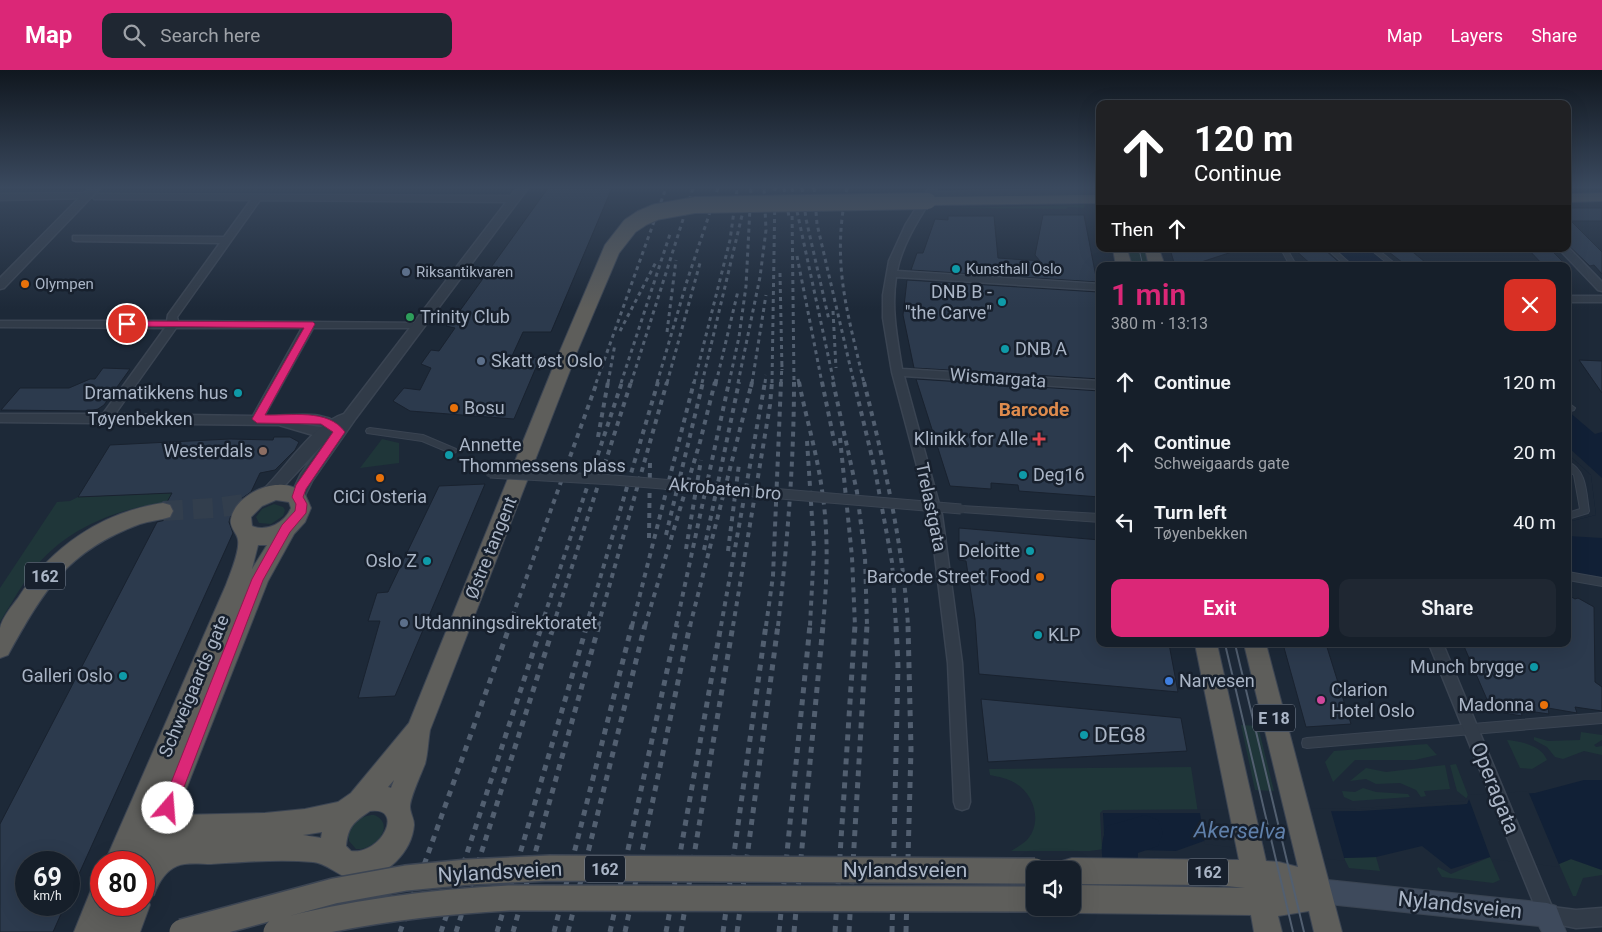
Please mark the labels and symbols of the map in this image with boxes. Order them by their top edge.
place label: Kunsthall Oslo [966,260,1062,278]
place label: Riksantikvaren [416,263,513,281]
marker: Kunsthall Oslo [950,263,962,275]
marker: Riksantikvaren [400,266,412,278]
place label: Olympen [35,275,94,293]
marker: Olympen [19,278,31,290]
place label: DNB B - "the Carve" [905,281,992,323]
marker: DNB B - "the Carve" [996,296,1008,308]
pin [106,303,148,345]
place label: Trinity Club [420,306,510,327]
marker: Trinity Club [404,311,416,323]
place label: DNB A [1015,338,1067,359]
marker: DNB A [999,343,1011,355]
place label: Skatt øst Oslo [491,350,603,371]
marker: Skatt øst Oslo [475,355,487,367]
street label: Wismargata [949,364,1047,391]
place label: Dramatikkens hus [84,382,228,403]
marker: Dramatikkens hus [232,387,244,399]
place label: Bosu [464,397,505,418]
district label: Barcode [999,398,1069,421]
marker: Bosu [448,402,460,414]
street label: Tøyenbekken [87,408,193,429]
place label: Klinikk for Alle [914,428,1028,449]
marker: Klinikk for Alle [1032,432,1046,446]
place label: Annette Thommessens plass [459,434,626,476]
place label: Westerdals [163,440,253,461]
marker: Westerdals [257,445,269,457]
marker: Annette Thommessens plass [443,449,455,461]
street label: Trelastgata [912,460,951,553]
place label: Deg16 [1033,464,1085,485]
marker: Deg16 [1017,469,1029,481]
marker: CiCi Osteria [374,472,386,484]
street label: Akrobaten bro [668,473,782,504]
place label: CiCi Osteria [333,486,427,507]
street label: Østre tangent [460,493,521,602]
place label: Deloitte [958,540,1020,561]
marker: Deloitte [1024,545,1036,557]
place label: Oslo Z [365,550,417,571]
marker: Oslo Z [421,555,433,567]
road number: 162 [25,562,65,590]
place label: Barcode Street Food [867,566,1030,587]
marker: Barcode Street Food [1034,571,1046,583]
street label: Schweigaards gate [154,612,233,760]
place label: Utdanningsdirektoratet [414,612,597,633]
marker: Utdanningsdirektoratet [398,617,410,629]
place label: KLP [1048,624,1080,645]
marker: KLP [1032,629,1044,641]
place label: Munch brygge [1410,656,1524,677]
marker: Munch brygge [1528,661,1540,673]
place label: Galleri Oslo [21,665,113,686]
marker: Galleri Oslo [117,670,129,682]
place label: Narvesen [1179,670,1255,691]
marker: Narvesen [1163,675,1175,687]
place label: Clarion Hotel Oslo [1331,679,1415,721]
marker: Clarion Hotel Oslo [1315,694,1327,706]
place label: Madonna [1458,694,1534,715]
marker: Madonna [1538,699,1550,711]
road number: E 18 [1253,704,1295,731]
place label: DEG8 [1094,723,1146,747]
marker: DEG8 [1078,729,1090,741]
street label: Operagata [1466,739,1524,837]
position arrow [141,781,193,833]
water label: Akerselva [1193,817,1286,844]
speed limit sign: 80 [90,851,155,916]
road number: 162 [585,856,625,882]
street label: Nylandsveien [437,857,563,887]
street label: Nylandsveien [843,858,967,882]
road number: 162 [1188,859,1228,886]
street label: Nylandsveien [1397,887,1523,923]

